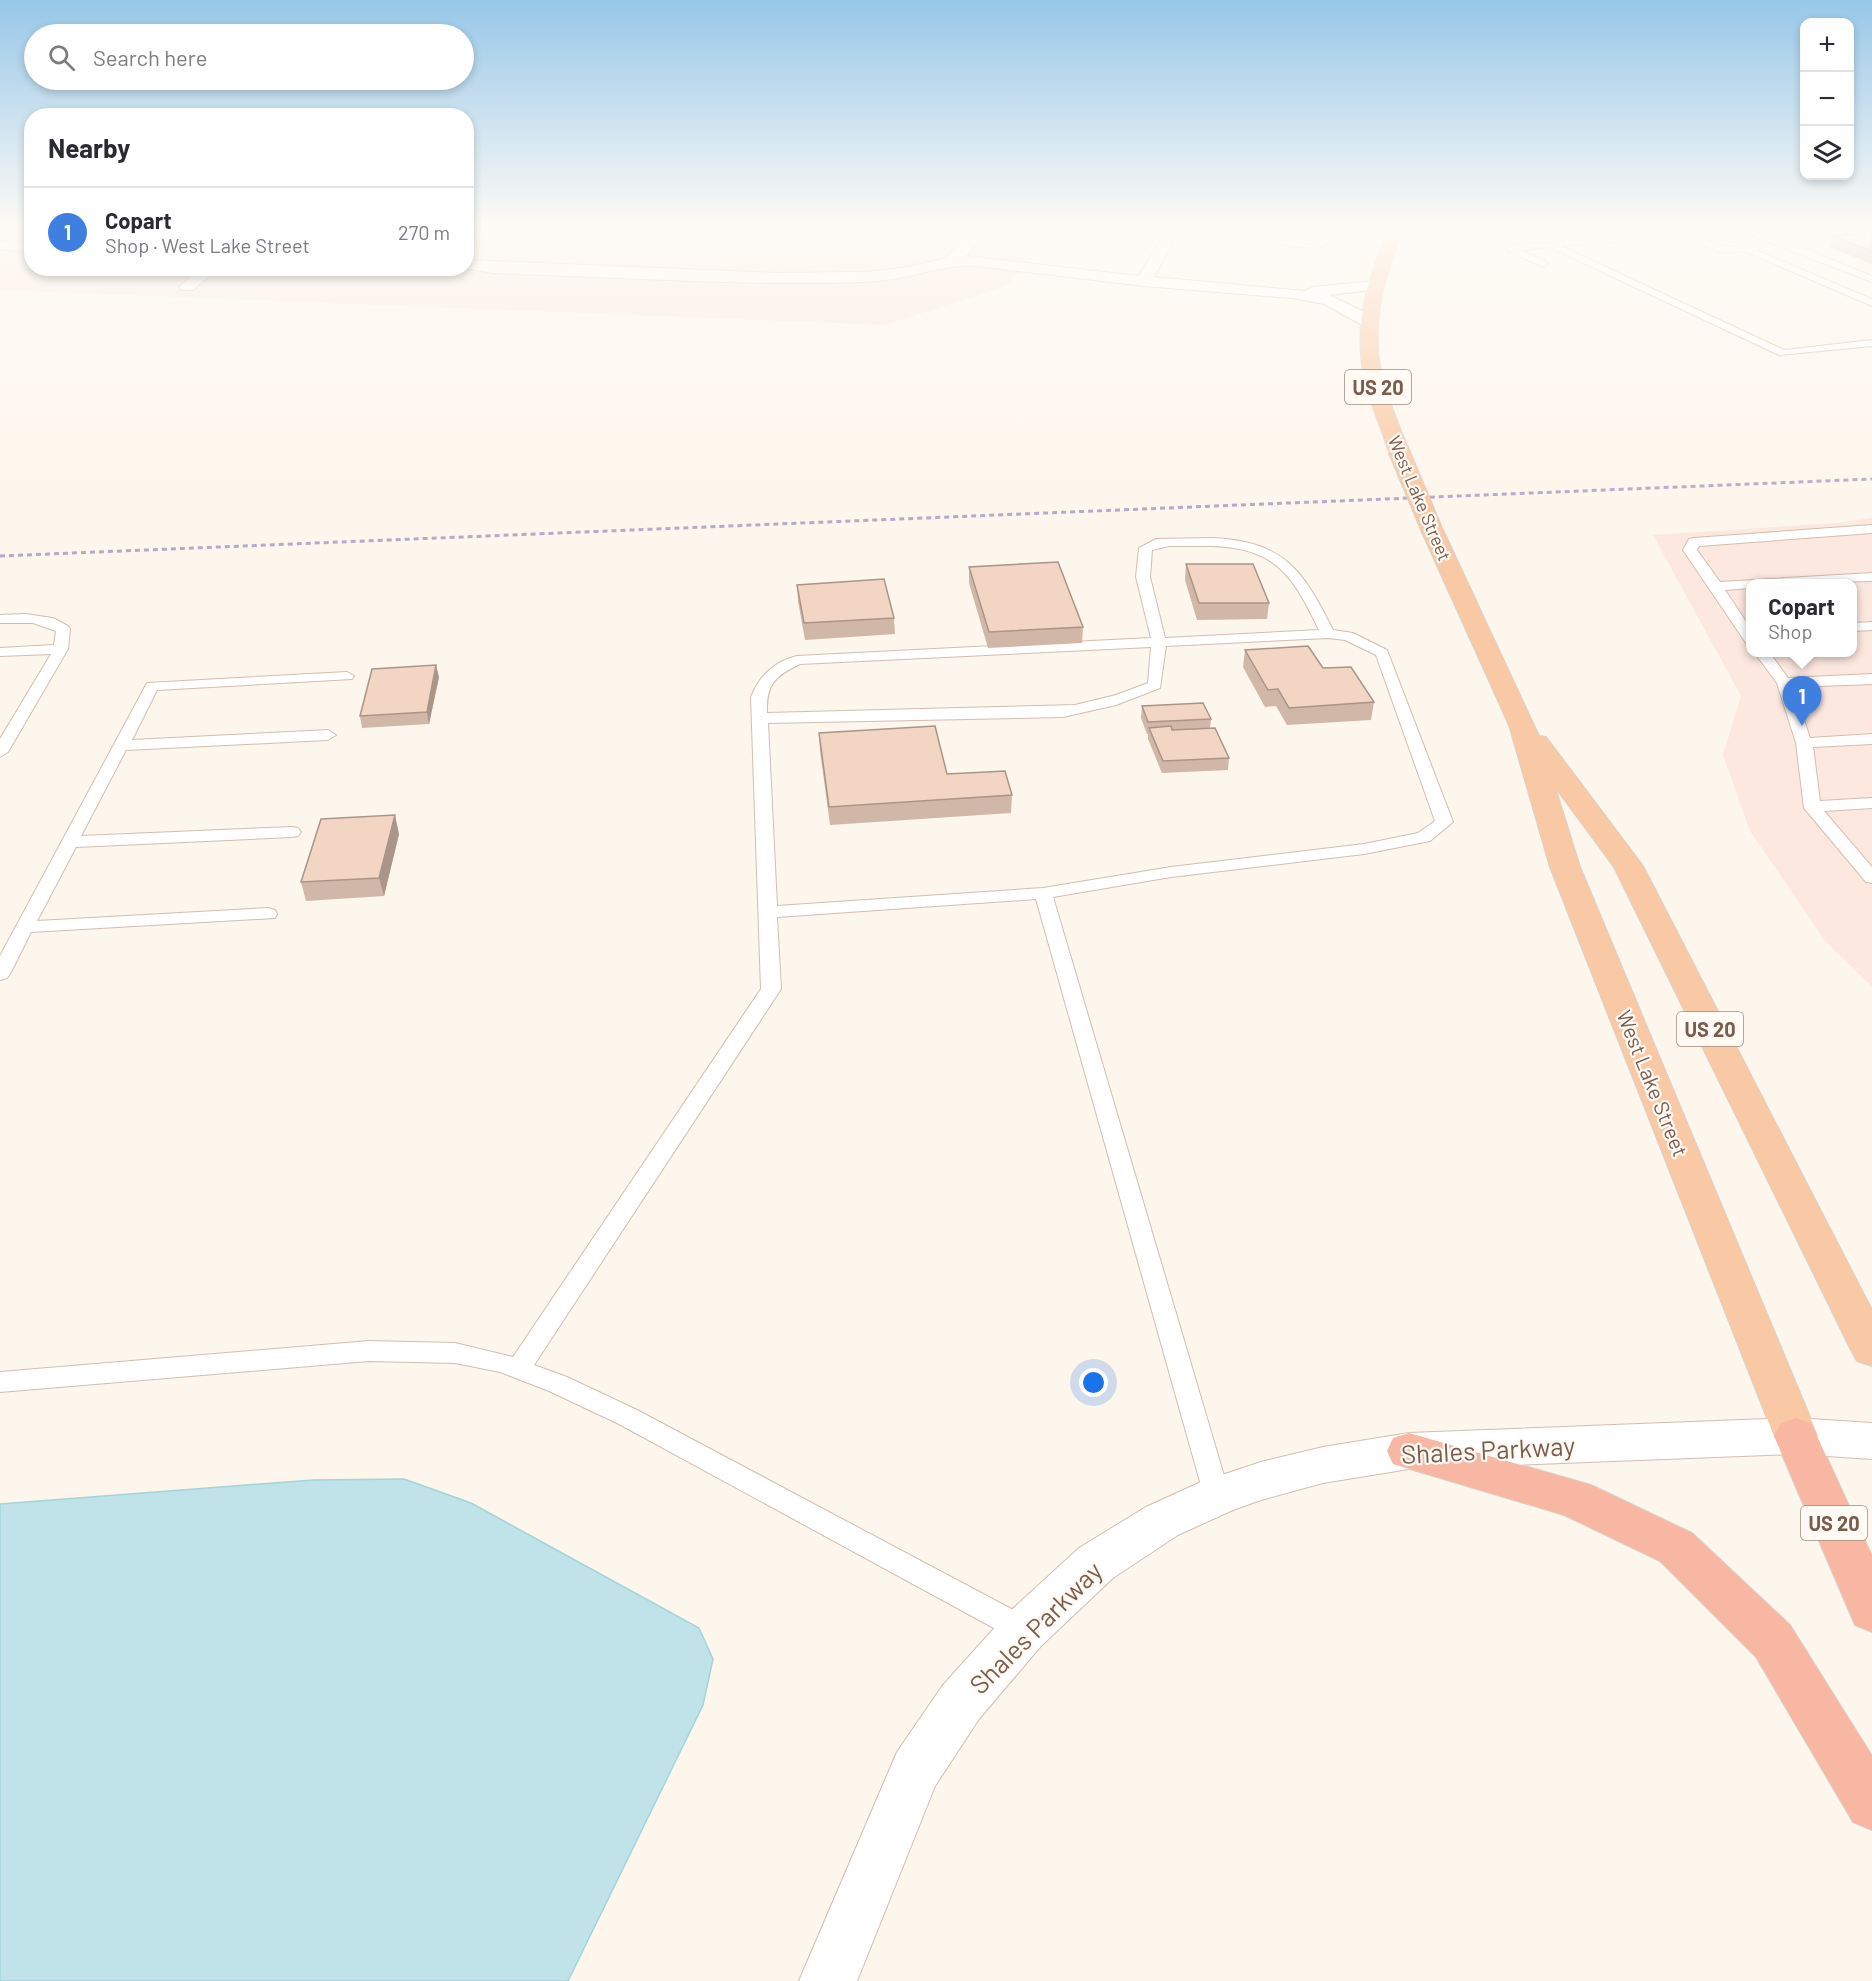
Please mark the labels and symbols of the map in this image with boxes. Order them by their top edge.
road number: US 20 [1345,370,1411,404]
street label: West Lake Street [1384,432,1456,564]
pin: 1 [1782,676,1822,726]
street label: West Lake Street [1612,1006,1694,1160]
road number: US 20 [1677,1012,1743,1046]
your location [1079,1368,1108,1397]
street label: Shales Parkway [1400,1429,1576,1469]
road number: US 20 [1801,1506,1867,1540]
street label: Shales Parkway [962,1554,1108,1700]

